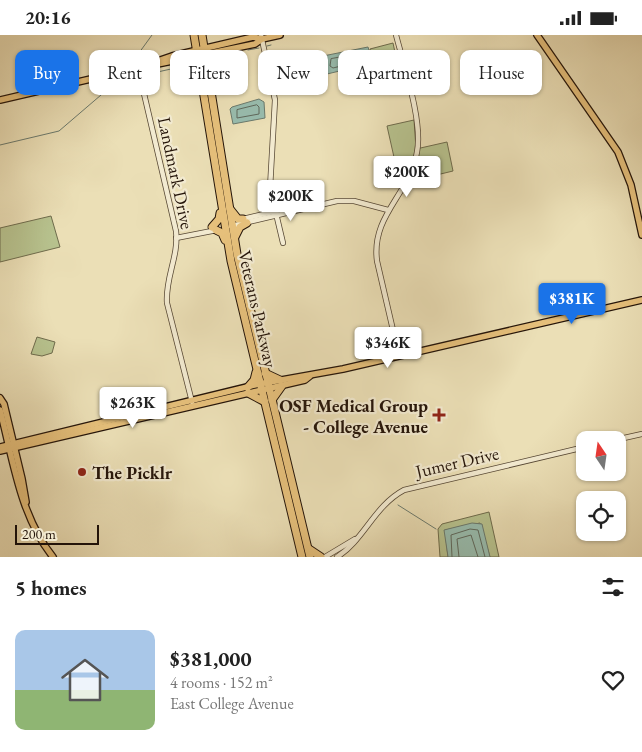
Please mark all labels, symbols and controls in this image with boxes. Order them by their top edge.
text: 20:16 [25,5,71,30]
chip: Buy [15,50,79,95]
chip: Rent [89,50,160,95]
chip: Filters [170,50,248,95]
chip: New [258,50,328,95]
chip: Apartment [338,50,450,95]
chip: House [460,50,542,95]
street label: Landmark Drive [153,115,199,231]
pin: $200K [372,155,442,198]
text: $200K [385,161,429,182]
pin: $200K [256,179,326,222]
text: $200K [269,185,313,206]
street label: Veterans Parkway [233,248,283,370]
pin: $381K [537,283,607,325]
text: $381K [550,288,594,309]
pin: $346K [353,327,423,369]
text: $346K [366,332,410,353]
pin: $263K [98,387,168,429]
text: $263K [111,392,155,413]
place label: OSF Medical Group - College Avenue [279,394,428,438]
marker: OSF Medical Group - College Avenue [432,408,446,422]
north arrow [576,431,626,481]
map controls [576,431,626,541]
street label: Jumer Drive [411,441,501,483]
place label: The Picklr [92,461,173,484]
marker: The Picklr [76,466,88,478]
button: locate [576,491,626,541]
scale bar [15,522,99,545]
text: 200 m [22,525,56,543]
icon: filters [599,573,627,601]
text: 5 homes [15,574,87,601]
text: $381,000 [170,645,252,672]
icon: home [55,650,115,710]
icon: heart [599,666,627,694]
text: 4 rooms · 152 m² [170,672,273,693]
text: East College Avenue [170,693,294,714]

